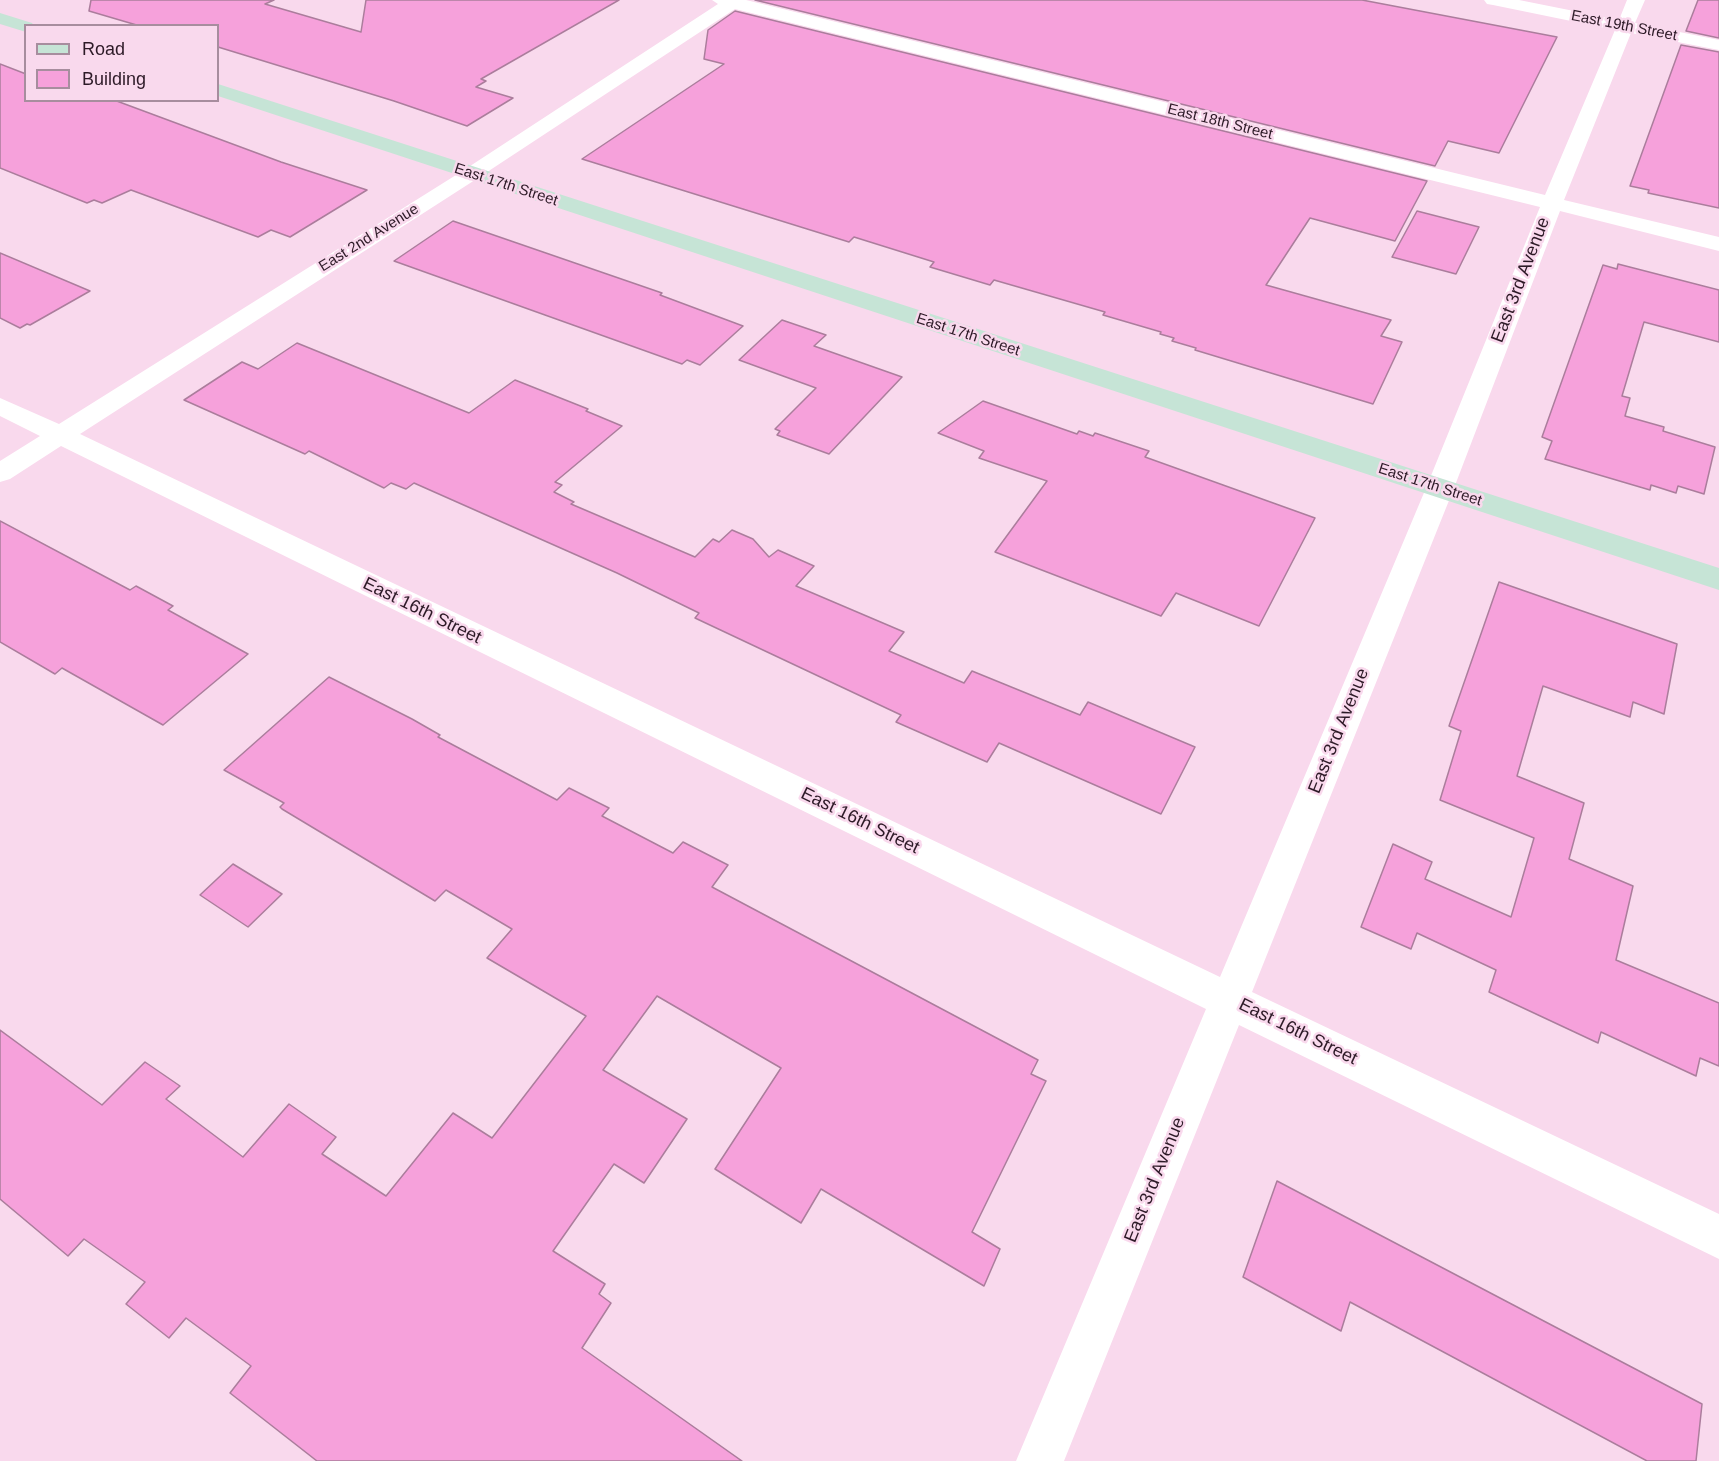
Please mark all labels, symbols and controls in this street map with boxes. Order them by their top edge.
street label: East 19th Street [1569,7,1679,45]
legend [24,24,219,102]
text: Road [82,39,125,59]
text: Building [82,69,146,89]
street label: East 18th Street [1166,100,1274,144]
street label: East 17th Street [452,160,560,210]
street label: East 2nd Avenue [316,200,422,276]
street label: East 3rd Avenue [1487,214,1555,346]
street label: East 17th Street [914,310,1022,360]
street label: East 17th Street [1376,460,1484,510]
street label: East 16th Street [359,573,485,649]
street label: East 3rd Avenue [1304,665,1374,797]
street label: East 16th Street [797,783,923,859]
street label: East 16th Street [1235,994,1361,1070]
street label: East 3rd Avenue [1120,1114,1190,1246]

